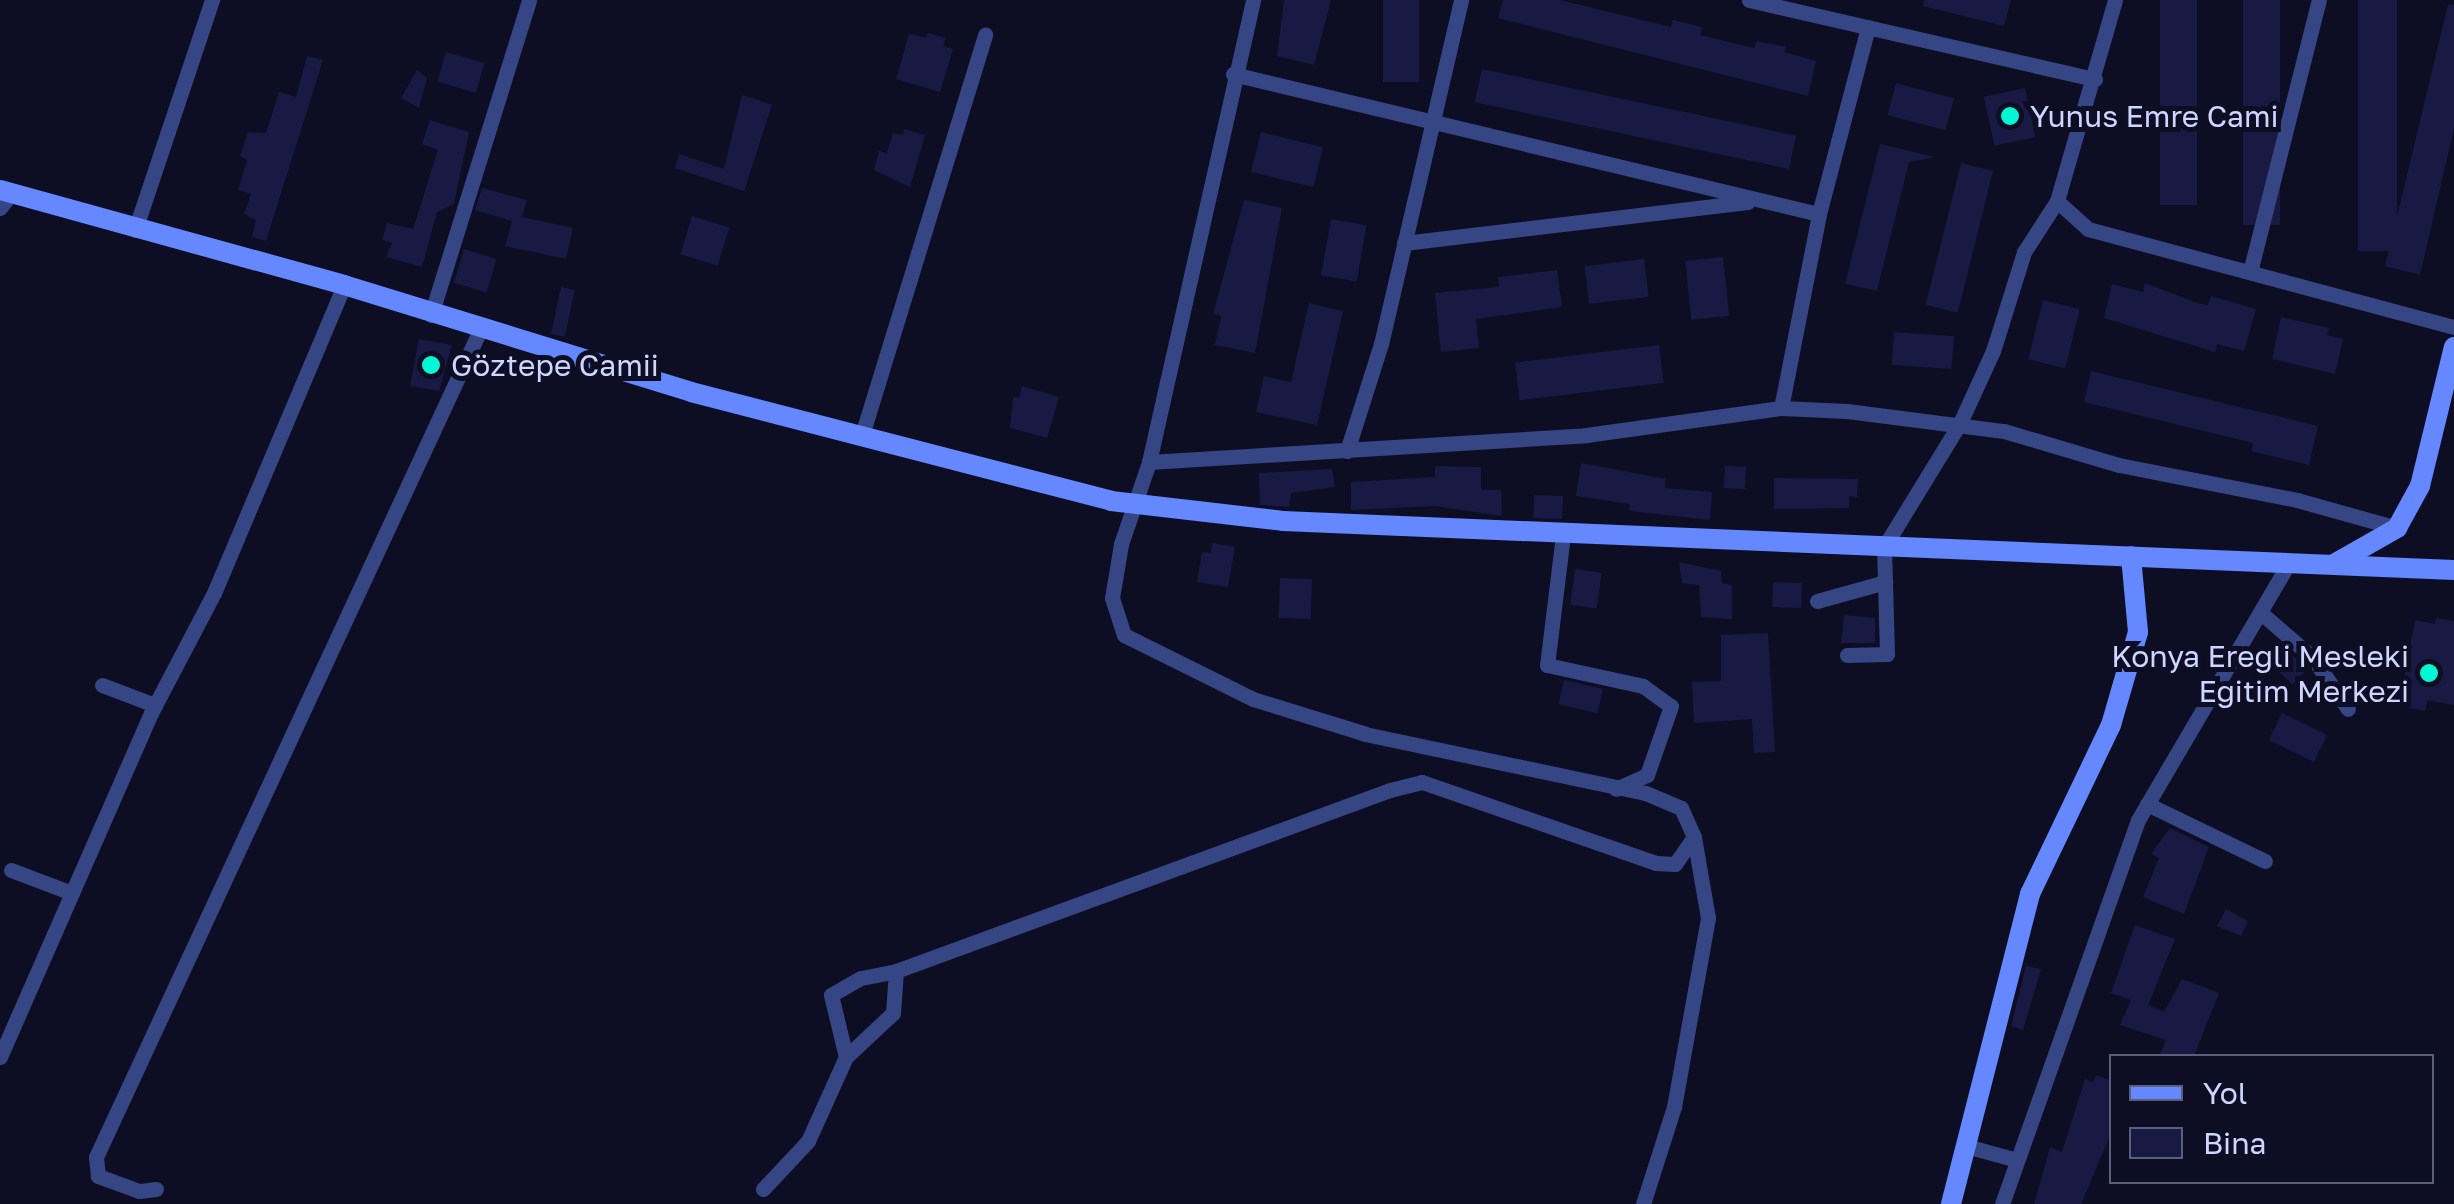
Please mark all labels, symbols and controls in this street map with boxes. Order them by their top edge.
place label: Yunus Emre Cami [2030,98,2279,134]
marker: Yunus Emre Cami [1999,105,2021,127]
place label: Göztepe Camii [451,347,659,383]
marker: Göztepe Camii [420,354,442,376]
place label: Konya Ereğli Mesleki Eğitim Merkezi [2111,638,2409,708]
marker: Konya Ereğli Mesleki Eğitim Merkezi [2418,662,2440,684]
legend [2109,1054,2434,1184]
text: Yol [2203,1075,2247,1111]
text: Bina [2203,1125,2267,1161]

